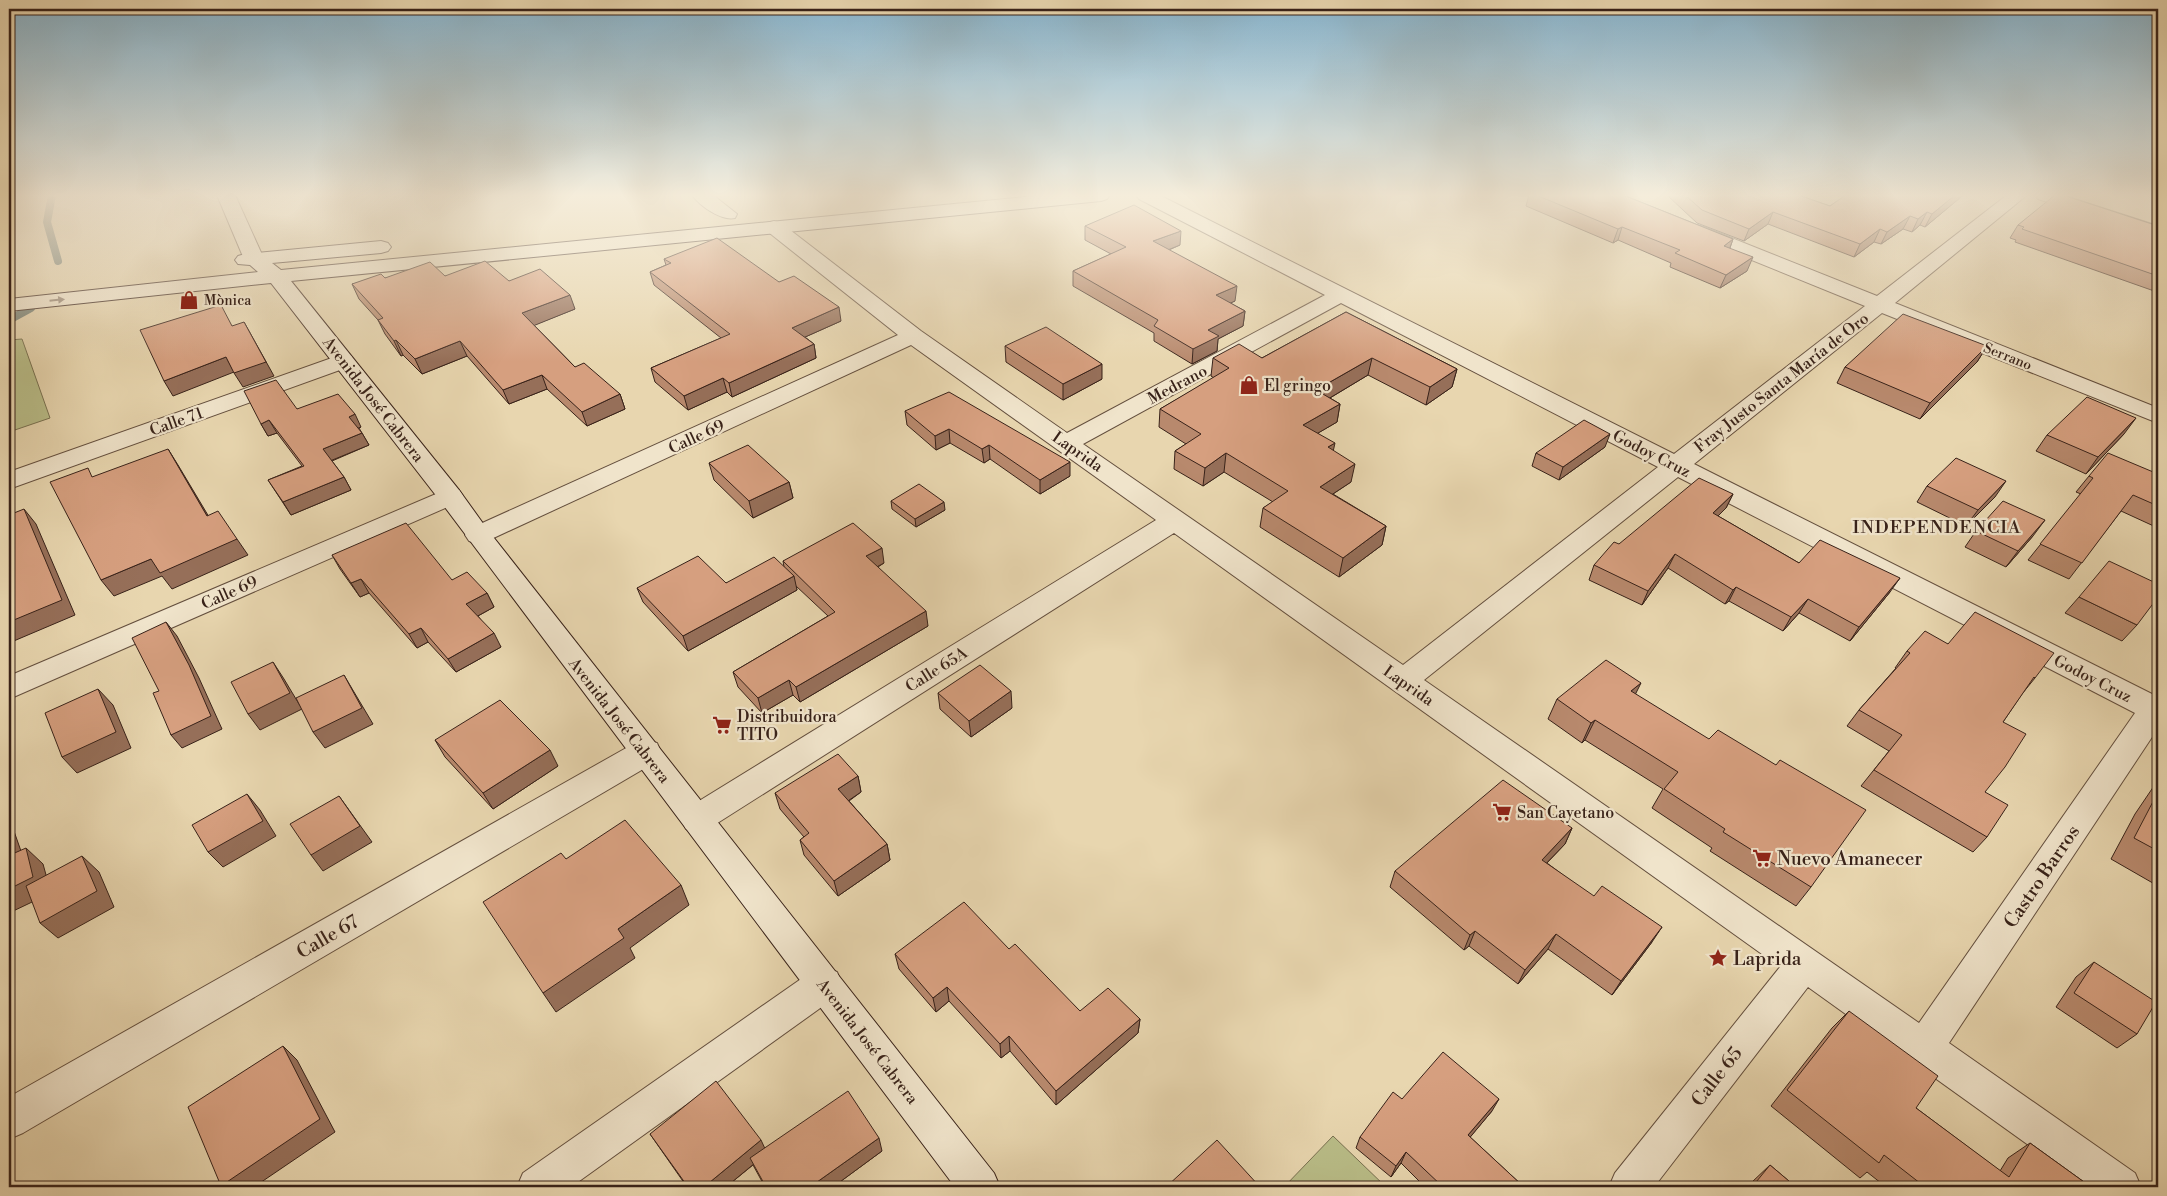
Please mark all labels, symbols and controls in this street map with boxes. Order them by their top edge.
shop icon: Mònica [178,289,200,311]
place label: Mònica [204,292,252,310]
one-way arrow [50,295,66,303]
street label: Fray Justo Santa María de Oro [1690,308,1873,457]
street label: Avenida José Cabrera [317,332,429,467]
street label: Serrano [1981,339,2035,375]
street label: Medrano [1144,361,1211,409]
shop icon: El gringo [1238,374,1260,396]
place label: El gringo [1264,376,1331,396]
street label: Calle 71 [147,403,206,441]
street label: Calle 69 [665,415,728,459]
street label: Godoy Cruz [1609,426,1694,482]
street label: Laprida [1048,427,1108,477]
district label: INDEPENDENCIA [1853,516,2021,539]
street label: Calle 69 [198,572,261,614]
street label: Calle 65A [902,642,972,697]
street label: Godoy Cruz [2050,651,2135,707]
street label: Avenida José Cabrera [563,653,675,788]
street label: Laprida [1379,661,1439,711]
place label: Distribuidora TITO [737,707,837,745]
supermarket icon: Distribuidora TITO [711,714,733,736]
supermarket icon: San Cayetano [1491,801,1513,823]
place label: San Cayetano [1517,803,1614,823]
street label: Castro Barros [1999,821,2085,933]
supermarket icon: Nuevo Amanecer [1751,847,1773,869]
place label: Nuevo Amanecer [1777,847,1922,871]
street label: Calle 67 [292,909,363,964]
place icon: Laprida [1707,947,1729,969]
place label: Laprida [1733,947,1802,971]
street label: Avenida José Cabrera [811,974,923,1109]
street label: Calle 65 [1686,1042,1748,1111]

